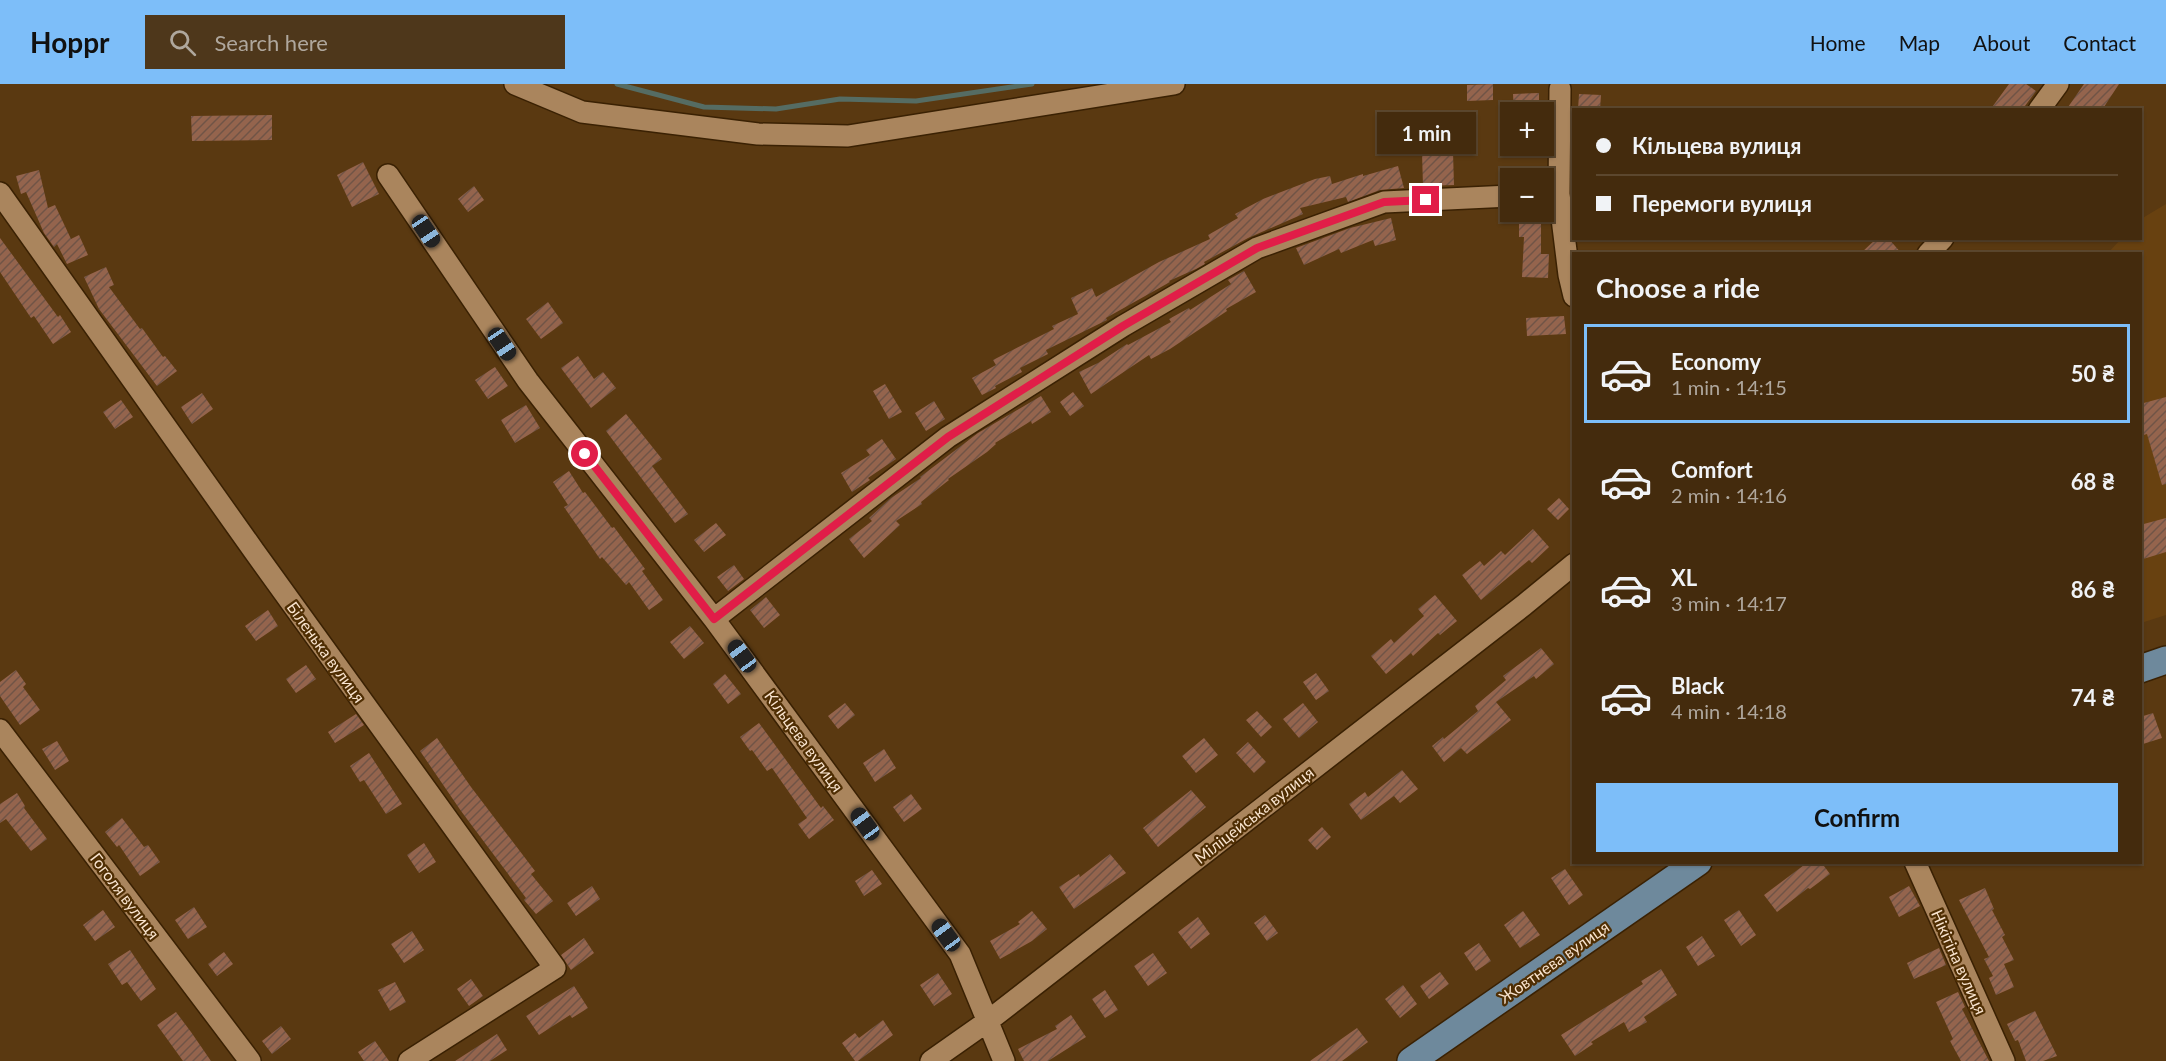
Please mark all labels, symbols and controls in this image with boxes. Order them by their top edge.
search box [145,15,565,69]
text: Hoppr [30,25,109,59]
icon: search [166,26,199,59]
text: Search here [214,29,328,56]
text: Home [1810,30,1866,55]
text: Map [1899,30,1940,55]
text: About [1973,30,2030,55]
text: Contact [2063,30,2136,55]
map controls [1500,102,1554,222]
button: + [1500,102,1554,156]
callout: 1 min [1376,113,1476,155]
text: 1 min [1402,121,1451,145]
text: Кільцева вулиця [1632,132,1801,159]
button: − [1500,168,1554,222]
route end [1412,186,1439,213]
text: Перемоги вулиця [1632,190,1812,217]
car [408,211,444,251]
text: Choose a ride [1596,271,1760,304]
car [484,324,520,364]
icon: car [1599,347,1653,401]
text: Economy [1671,348,1761,375]
text: 50 ₴ [2071,360,2115,387]
text: 1 min · 14:15 [1671,375,1787,399]
route start [571,440,598,467]
icon: car [1599,455,1653,509]
text: Comfort [1671,456,1753,483]
text: 68 ₴ [2071,468,2115,495]
text: 2 min · 14:16 [1671,483,1787,507]
icon: car [1599,563,1653,617]
text: XL [1671,564,1697,591]
text: 86 ₴ [2071,576,2115,603]
text: 3 min · 14:17 [1671,591,1787,615]
street label: Біленька вулиця [283,598,369,706]
car [724,636,760,676]
icon: car [1599,671,1653,725]
text: Black [1671,672,1724,699]
text: 74 ₴ [2071,684,2115,711]
street label: Кільцева вулиця [761,686,848,795]
text: 4 min · 14:18 [1671,699,1787,723]
street label: Міліцейська вулиця [1190,762,1317,867]
button: Confirm [1596,783,2118,852]
car [847,804,883,844]
street label: Гоголя вулиця [87,849,164,942]
street label: Нікітіна вулиця [1928,907,1991,1017]
car [928,915,964,955]
street label: Жовтнева вулиця [1495,917,1612,1007]

